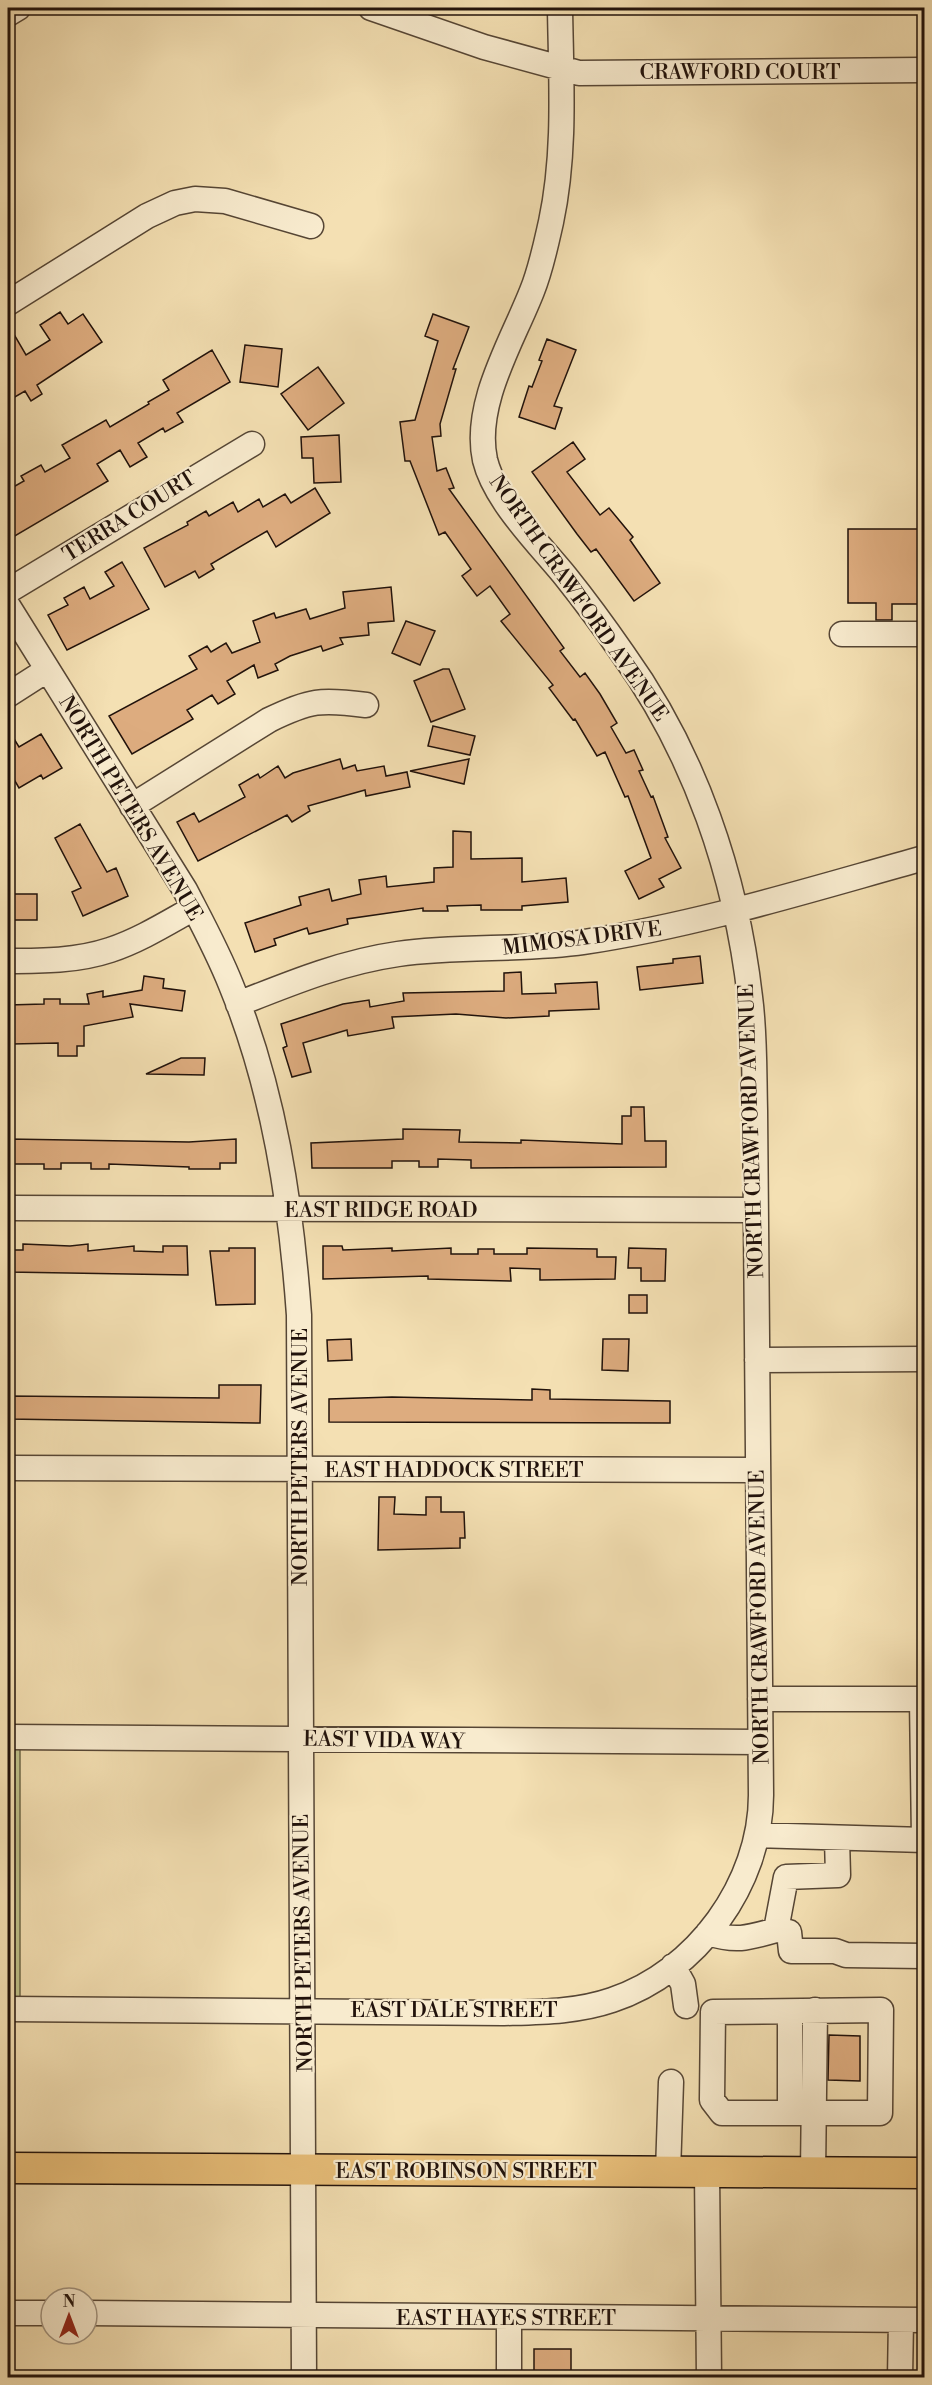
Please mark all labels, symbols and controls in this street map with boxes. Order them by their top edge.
street label: CRAWFORD COURT [640,60,841,86]
street label: TERRA COURT [58,465,201,568]
street label: NORTH CRAWFORD AVENUE [483,470,673,727]
street label: NORTH PETERS AVENUE [53,691,208,926]
street label: MIMOSA DRIVE [501,916,663,962]
street label: NORTH CRAWFORD AVENUE [734,983,770,1279]
street label: EAST RIDGE ROAD [284,1198,478,1224]
street label: NORTH PETERS AVENUE [288,1328,314,1586]
street label: EAST HADDOCK STREET [324,1458,584,1484]
street label: NORTH CRAWFORD AVENUE [744,1469,776,1765]
street label: EAST VIDA WAY [303,1727,466,1755]
street label: NORTH PETERS AVENUE [289,1814,319,2072]
street label: EAST DALE STREET [351,1998,558,2024]
street label: EAST ROBINSON STREET [335,2159,597,2185]
north arrow [39,2286,99,2346]
text: N [63,2292,76,2312]
street label: EAST HAYES STREET [396,2306,616,2332]

